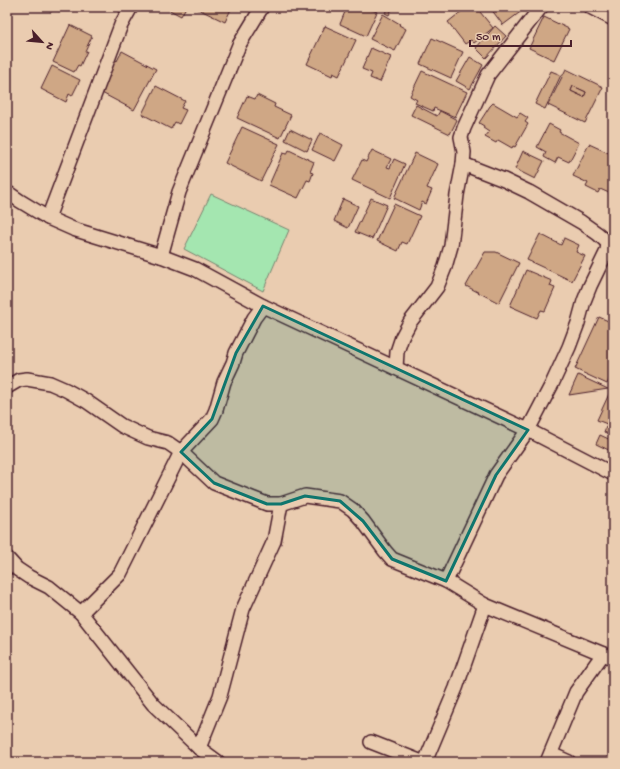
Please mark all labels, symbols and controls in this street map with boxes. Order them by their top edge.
north arrow [22,22,62,62]
scale bar [470,22,571,48]
text: 50 m [476,31,501,45]
text: N [42,40,56,52]

